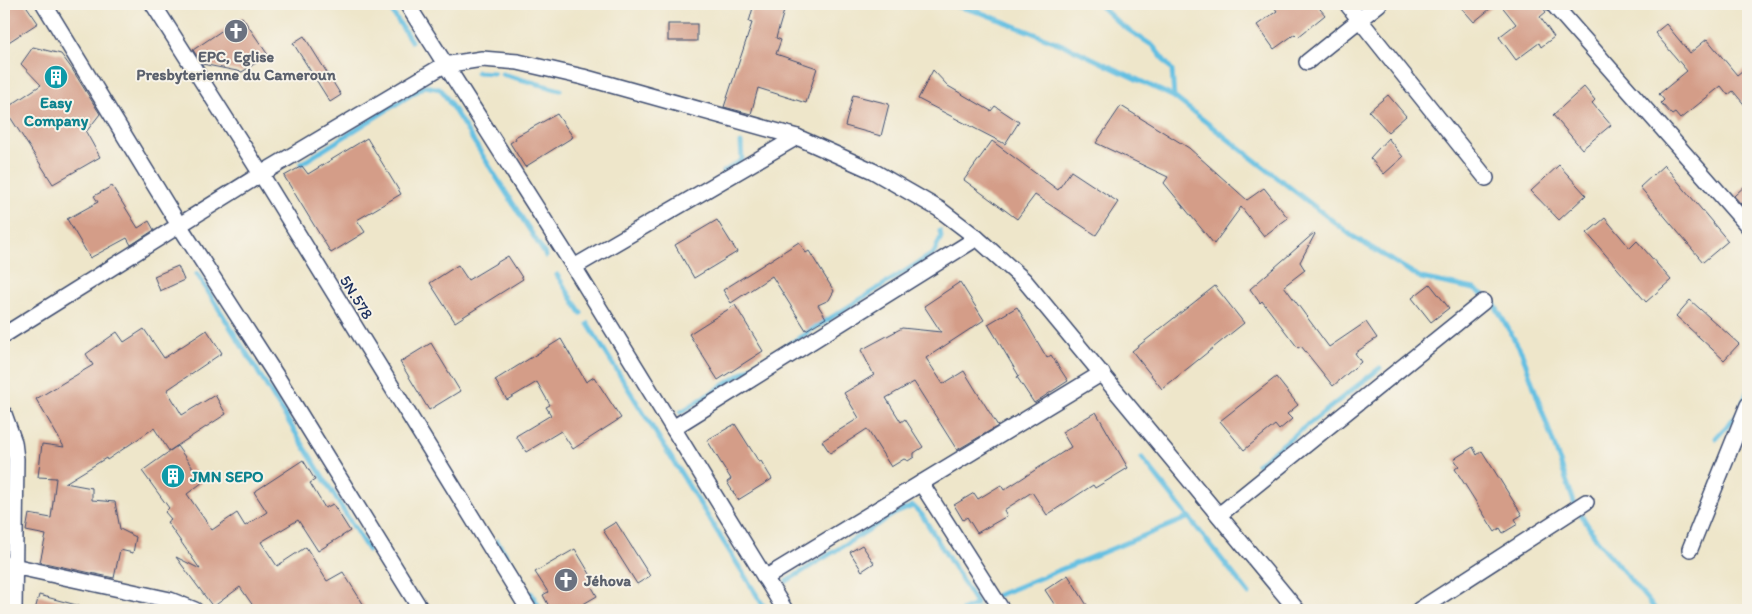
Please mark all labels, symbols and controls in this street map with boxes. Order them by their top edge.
church icon: EPC, Eglise Presbyterienne du Cameroun [223,18,249,44]
place label: EPC, Eglise Presbyterienne du Cameroun [136,47,337,85]
building icon: Easy Company [43,64,69,90]
place label: Easy Company [24,93,89,131]
street label: 5N.578 [336,272,378,323]
building icon: JMN SEPO [160,463,186,489]
place label: JMN SEPO [189,467,264,486]
church icon: Jéhova [553,567,579,593]
place label: Jéhova [583,571,631,590]

